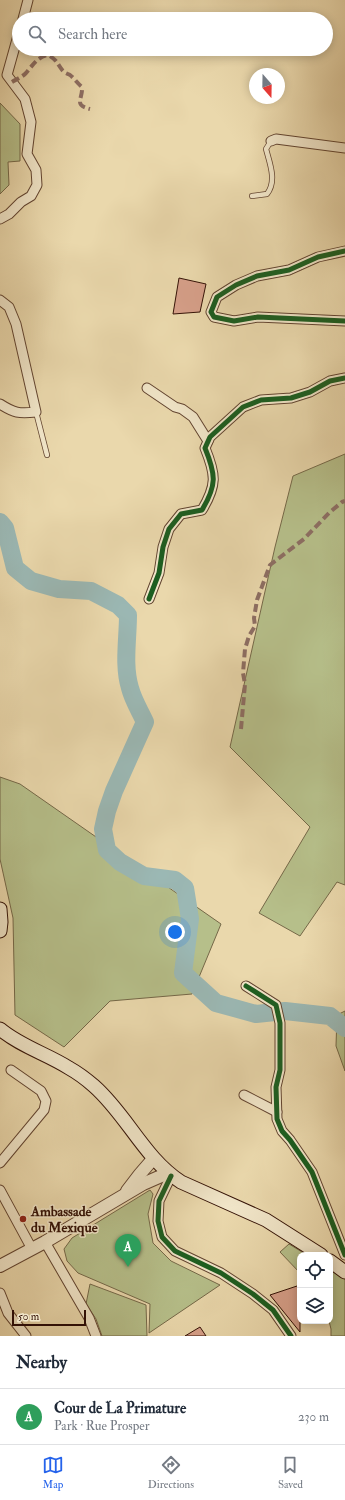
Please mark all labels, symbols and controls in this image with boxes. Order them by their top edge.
search box [12,12,333,56]
icon: search [26,23,48,45]
text: Search here [58,25,127,44]
north arrow [249,68,285,104]
your location [165,922,185,942]
place label: Ambassade du Mexique [30,1203,98,1237]
marker: Ambassade du Mexique [18,1214,28,1224]
pin: A [115,1234,141,1267]
map controls [297,1252,333,1324]
button: locate [297,1252,333,1288]
button: layers [297,1288,333,1324]
scale bar [12,1308,86,1327]
text: 50 m [18,1310,39,1323]
text: Nearby [16,1352,67,1373]
text: Cour de La Primature [54,1399,186,1418]
text: A [25,1409,33,1425]
text: 230 m [298,1409,329,1425]
text: Park · Rue Prosper [54,1418,150,1434]
tab: Map [42,1454,64,1491]
tab: Directions [148,1454,194,1491]
tab: Saved [278,1454,303,1491]

